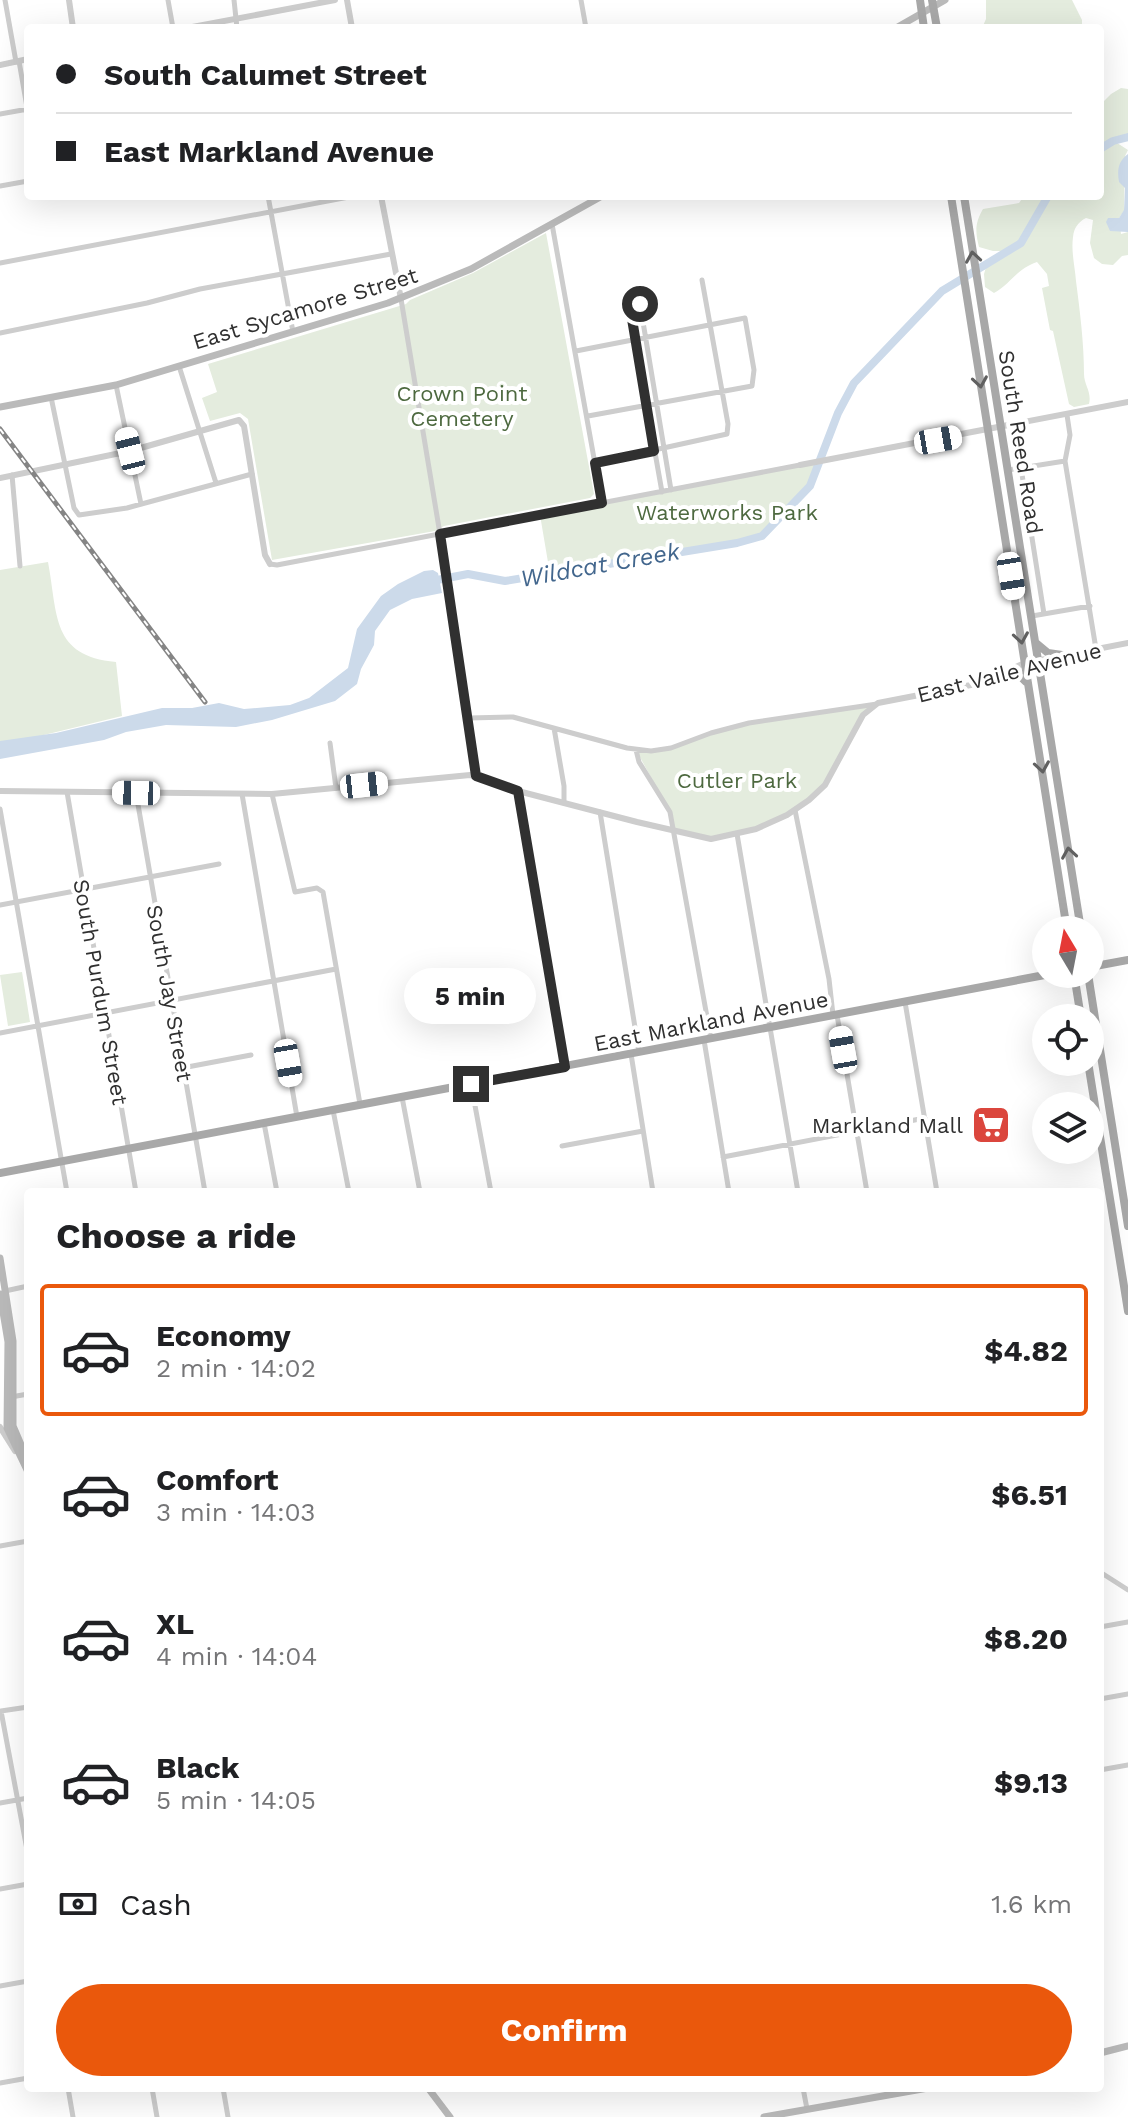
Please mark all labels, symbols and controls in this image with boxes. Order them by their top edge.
text: South Calumet Street [104,57,427,92]
text: East Markland Avenue [104,134,434,169]
one-way arrow [966,250,983,264]
street label: East Sycamore Street [190,262,421,355]
route start [622,286,658,322]
street label: South Reed Road [994,348,1047,536]
one-way arrow [971,375,988,388]
park label: Crown Point Cemetery [396,381,528,431]
car [912,424,964,456]
car [113,425,147,477]
park label: Waterworks Park [636,500,818,525]
water label: Wildcat Creek [518,537,683,593]
car [995,550,1027,602]
one-way arrow [1012,632,1029,645]
street label: East Vaile Avenue [914,637,1104,707]
one-way arrow [1032,760,1049,774]
park label: Cutler Park [677,768,797,793]
car [339,771,389,799]
car [112,781,160,805]
one-way arrow [1061,846,1078,860]
street label: South Purdum Street [68,877,133,1107]
street label: South Jay Street [142,903,197,1083]
north arrow [1032,916,1104,988]
map controls [1032,916,1104,1164]
callout: 5 min [405,968,537,1024]
text: 5 min [435,981,505,1011]
street label: East Markland Avenue [592,986,830,1057]
button: locate [1032,1004,1104,1076]
car [827,1024,859,1076]
car [272,1037,304,1089]
route end [453,1066,489,1102]
button: layers [1032,1092,1104,1164]
supermarket icon: Markland Mall [970,1104,1012,1146]
place label: Markland Mall [812,1113,963,1138]
text: Choose a ride [56,1215,296,1257]
icon: car [60,1314,132,1386]
text: Economy [156,1318,291,1353]
text: $4.82 [984,1333,1068,1368]
text: 2 min · 14:02 [156,1353,316,1383]
icon: car [60,1458,132,1530]
text: Comfort [156,1462,278,1497]
text: $6.51 [991,1477,1068,1512]
text: 3 min · 14:03 [156,1497,315,1527]
icon: car [60,1602,132,1674]
text: XL [156,1606,194,1641]
text: $8.20 [984,1621,1068,1656]
text: 4 min · 14:04 [156,1641,317,1671]
icon: car [60,1746,132,1818]
text: Black [156,1750,240,1785]
text: $9.13 [994,1765,1068,1800]
text: 5 min · 14:05 [156,1785,316,1815]
icon: cash [56,1882,100,1926]
text: Cash [120,1887,192,1922]
text: 1.6 km [991,1889,1072,1919]
button: Confirm [56,1984,1072,2076]

